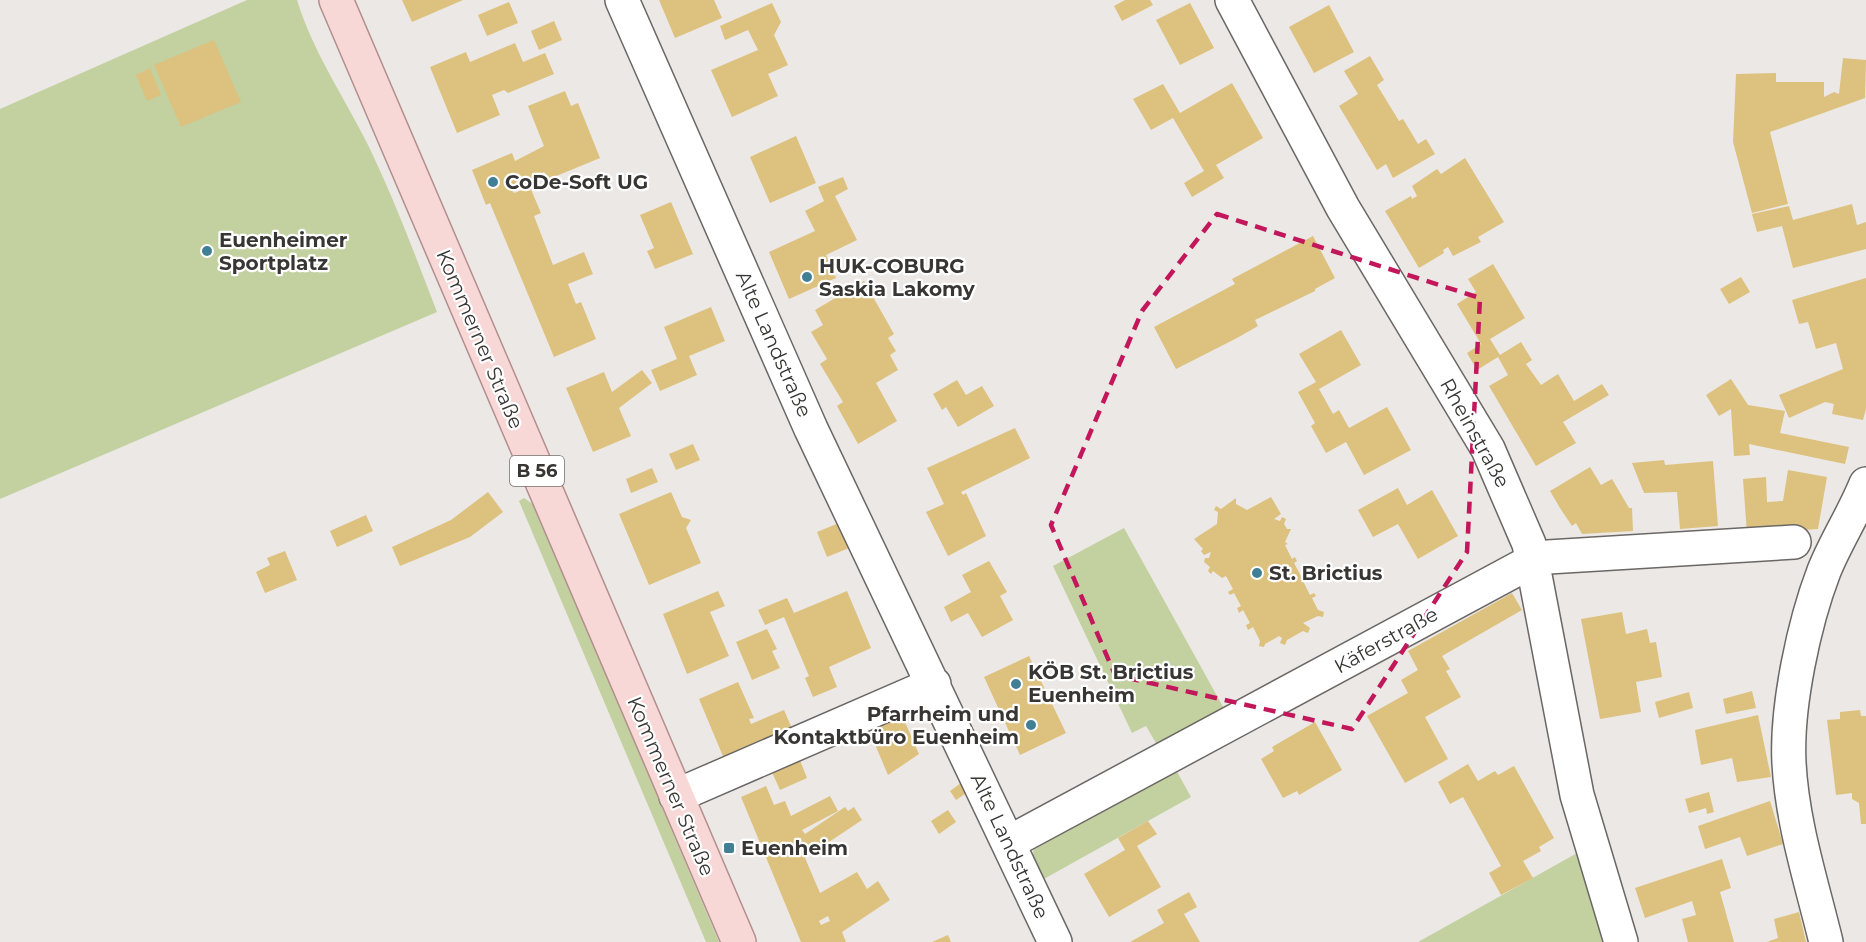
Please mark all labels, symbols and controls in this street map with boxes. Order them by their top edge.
place label: CoDe-Soft UG [505,170,648,194]
marker: CoDe-Soft UG [486,175,500,189]
place label: Euenheimer Sportplatz [219,228,348,275]
marker: Euenheimer Sportplatz [200,244,214,258]
street label: Kommerner Straße [431,246,529,432]
place label: HUK-COBURG Saskia Lakomy [819,254,976,301]
street label: Alte Landstraße [731,267,817,421]
marker: HUK-COBURG Saskia Lakomy [800,270,814,284]
street label: Rheinstraße [1435,374,1515,492]
road number: B 56 [510,456,564,486]
place label: St. Brictius [1269,561,1383,585]
marker: St. Brictius [1250,566,1264,580]
street label: Käferstraße [1330,602,1442,678]
place label: KÖB St. Brictius Euenheim [1028,660,1194,707]
marker: KÖB St. Brictius Euenheim [1009,677,1023,691]
street label: Kommerner Straße [622,693,720,879]
place label: Pfarrheim und Kontaktbüro Euenheim [773,702,1019,749]
marker: Pfarrheim und Kontaktbüro Euenheim [1024,718,1038,732]
street label: Alte Landstraße [966,770,1054,922]
place label: Euenheim [741,836,848,860]
marker: Euenheim [722,841,736,855]

